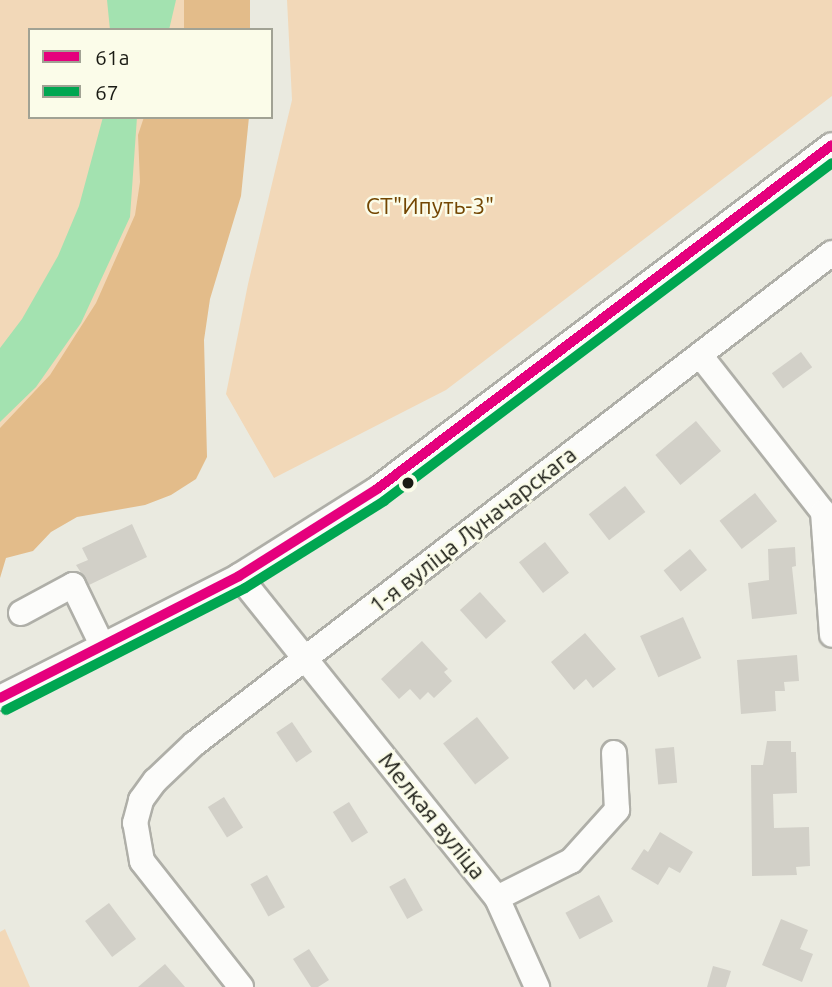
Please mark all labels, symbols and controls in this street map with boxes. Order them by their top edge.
legend [28,28,273,119]
text: 61а [95,45,129,69]
text: 67 [95,80,119,104]
park label: СТ"Ипуть-3" [366,192,494,220]
street label: 1-я вуліца Луначарскага [364,441,582,619]
unlabelled marker [401,476,415,490]
street label: Мелкая вуліца [372,747,492,885]

